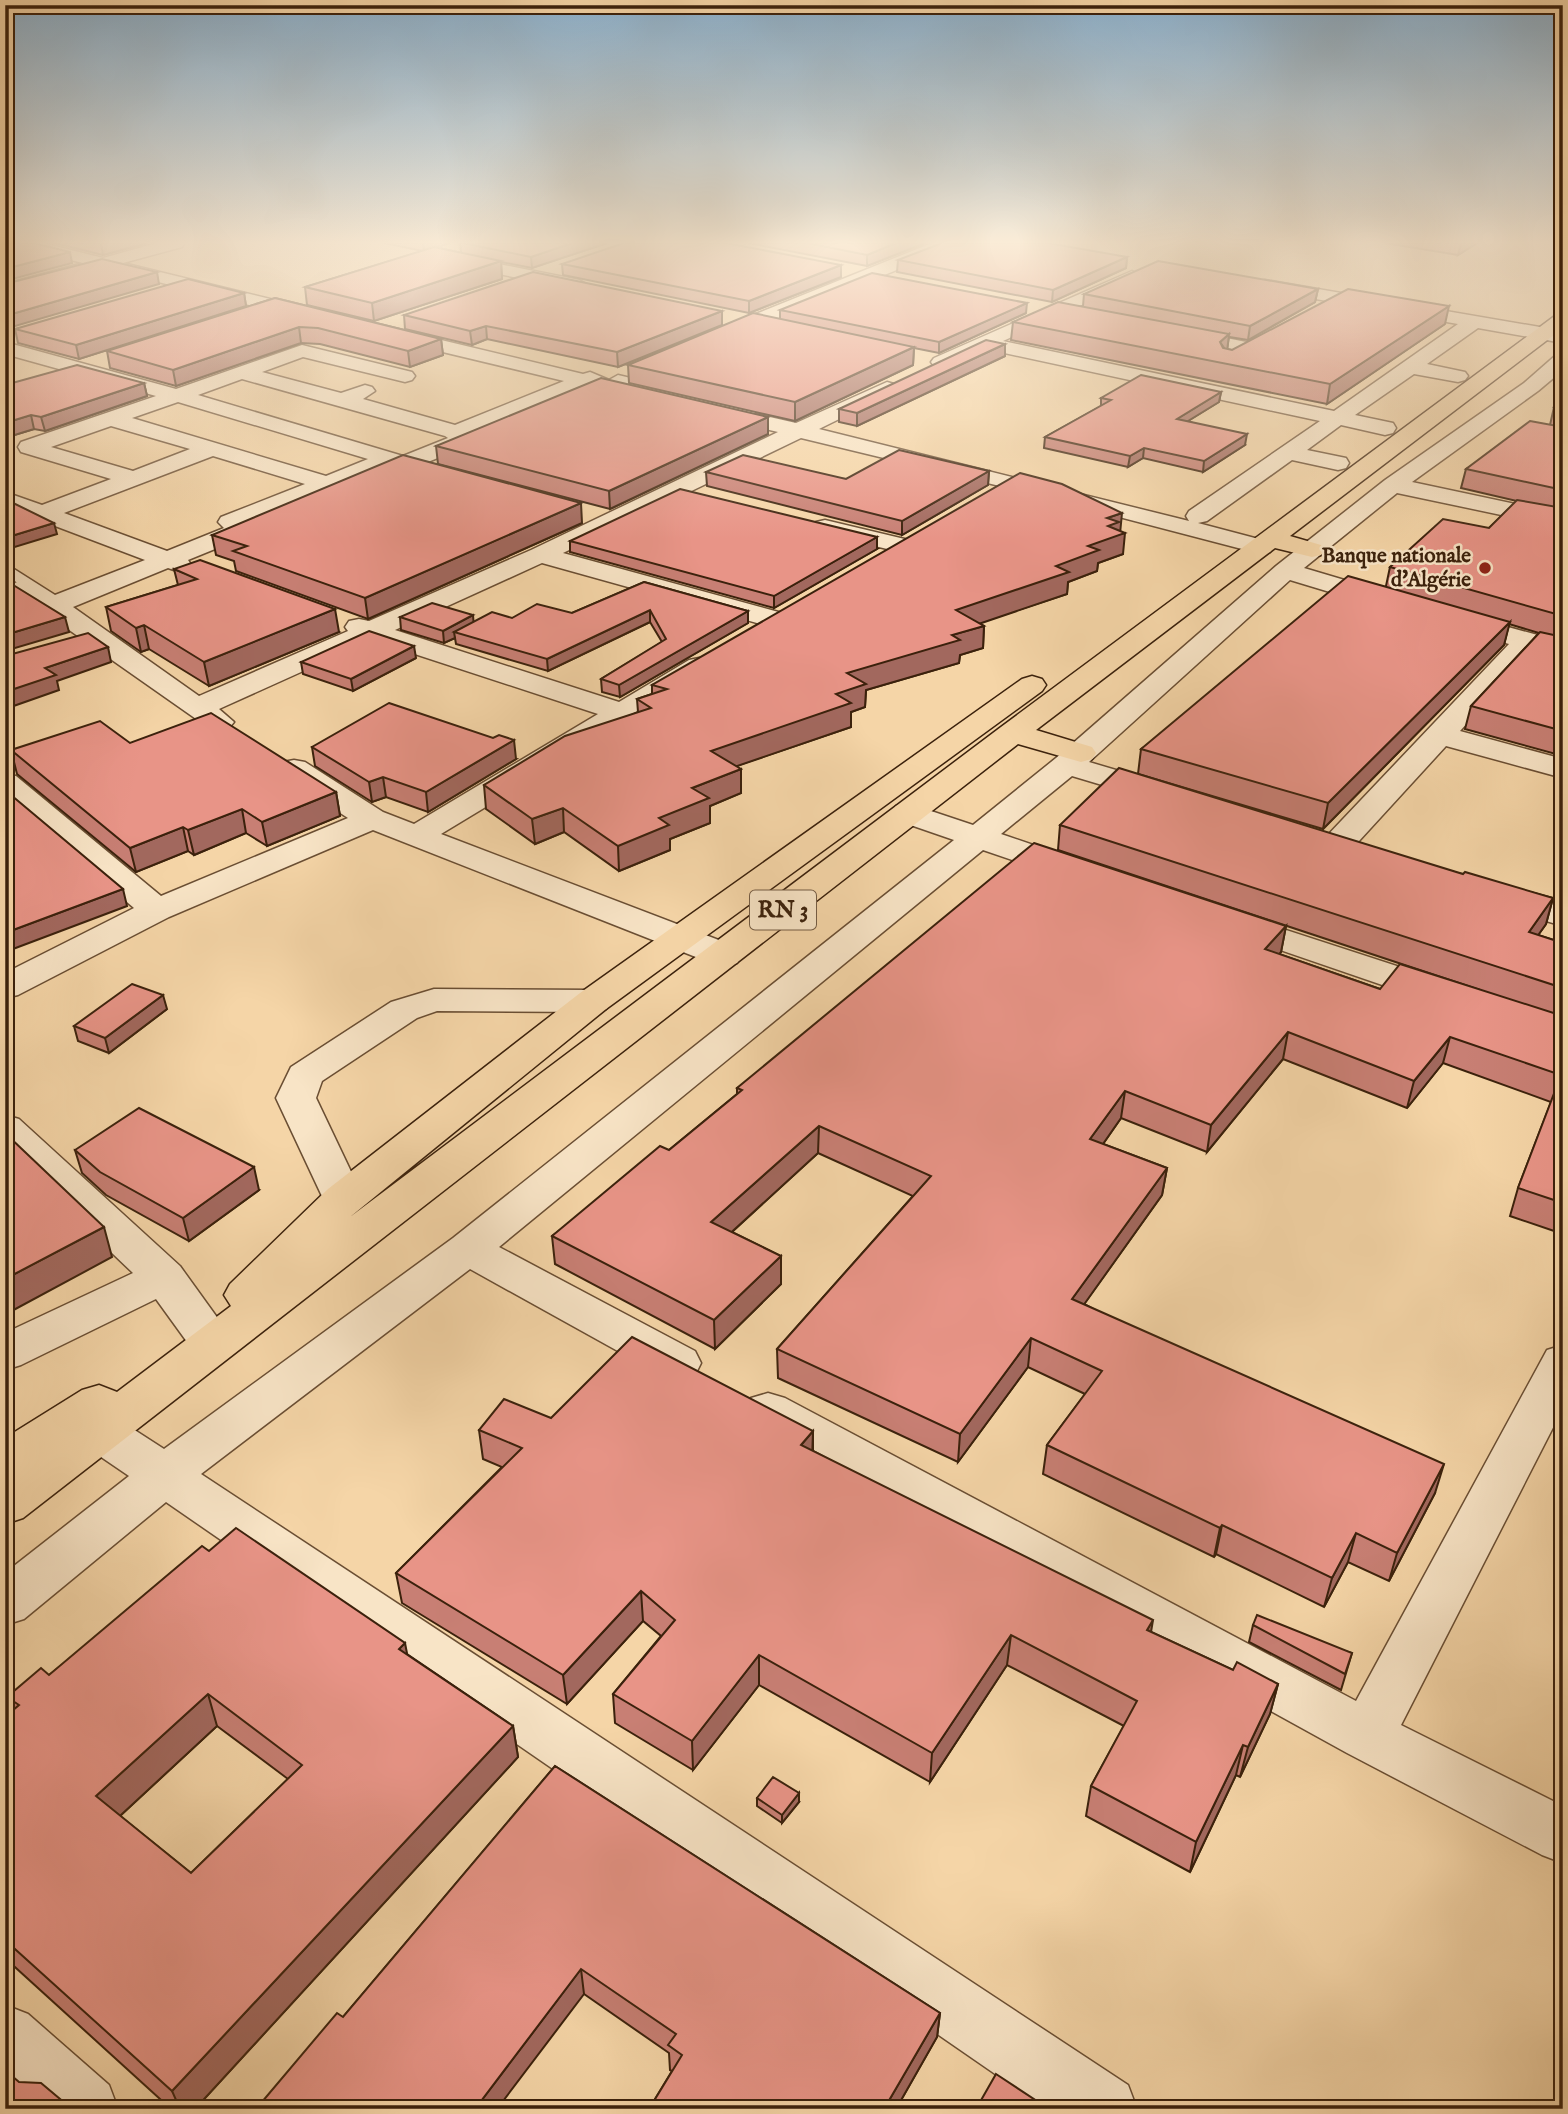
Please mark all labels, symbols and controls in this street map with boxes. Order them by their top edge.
place label: Banque nationale d'Algérie [1322,543,1471,594]
marker: Banque nationale d'Algérie [1477,560,1493,576]
road number: RN 3 [750,890,816,930]

